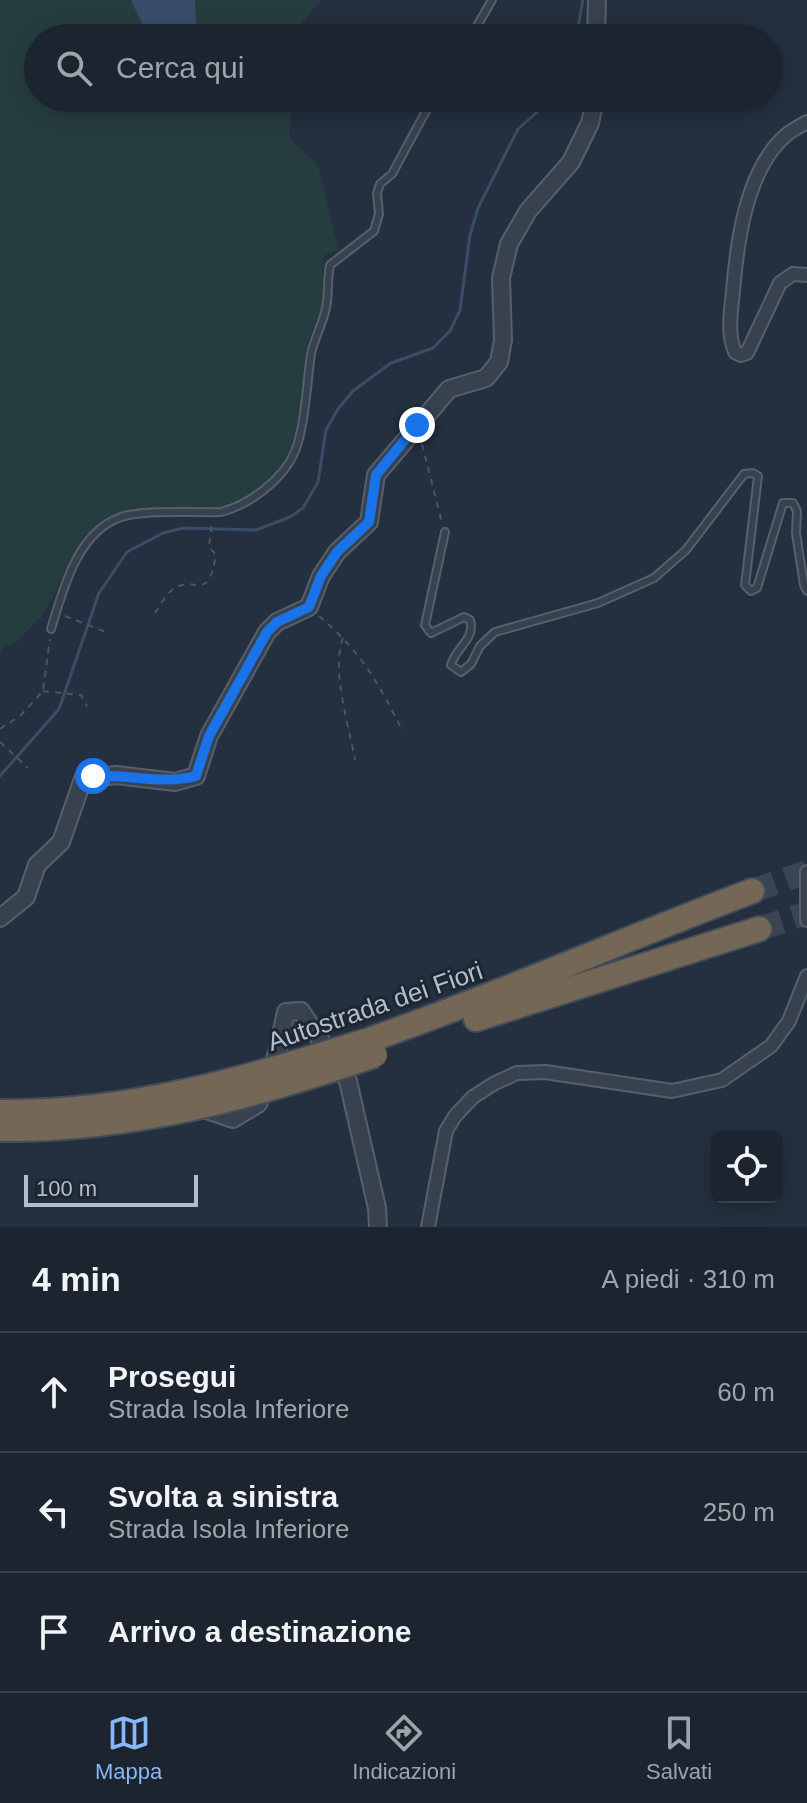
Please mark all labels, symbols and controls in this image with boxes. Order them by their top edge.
search box [24,24,783,112]
icon: search [52,46,96,90]
text: Cerca qui [116,51,244,84]
route end [399,407,435,443]
route start [75,758,111,794]
street label: Autostrada dei Fiori [264,955,486,1057]
map controls [711,1131,783,1203]
button: locate [711,1131,783,1203]
scale bar [24,1171,198,1207]
text: 100 m [36,1176,97,1201]
text: 4 min [32,1260,121,1298]
text: A piedi · 310 m [602,1264,775,1294]
text: Prosegui [108,1360,236,1393]
icon: ahead [32,1370,76,1414]
text: 60 m [717,1377,775,1407]
text: Strada Isola Inferiore [108,1394,349,1424]
text: Svolta a sinistra [108,1480,338,1513]
icon: left [32,1490,76,1534]
text: 250 m [703,1497,775,1527]
text: Strada Isola Inferiore [108,1514,349,1544]
icon: arrive [32,1610,76,1654]
text: Arrivo a destinazione [108,1615,411,1648]
tab: Mappa [95,1711,162,1785]
tab: Indicazioni [352,1711,456,1785]
tab: Salvati [646,1711,712,1785]

